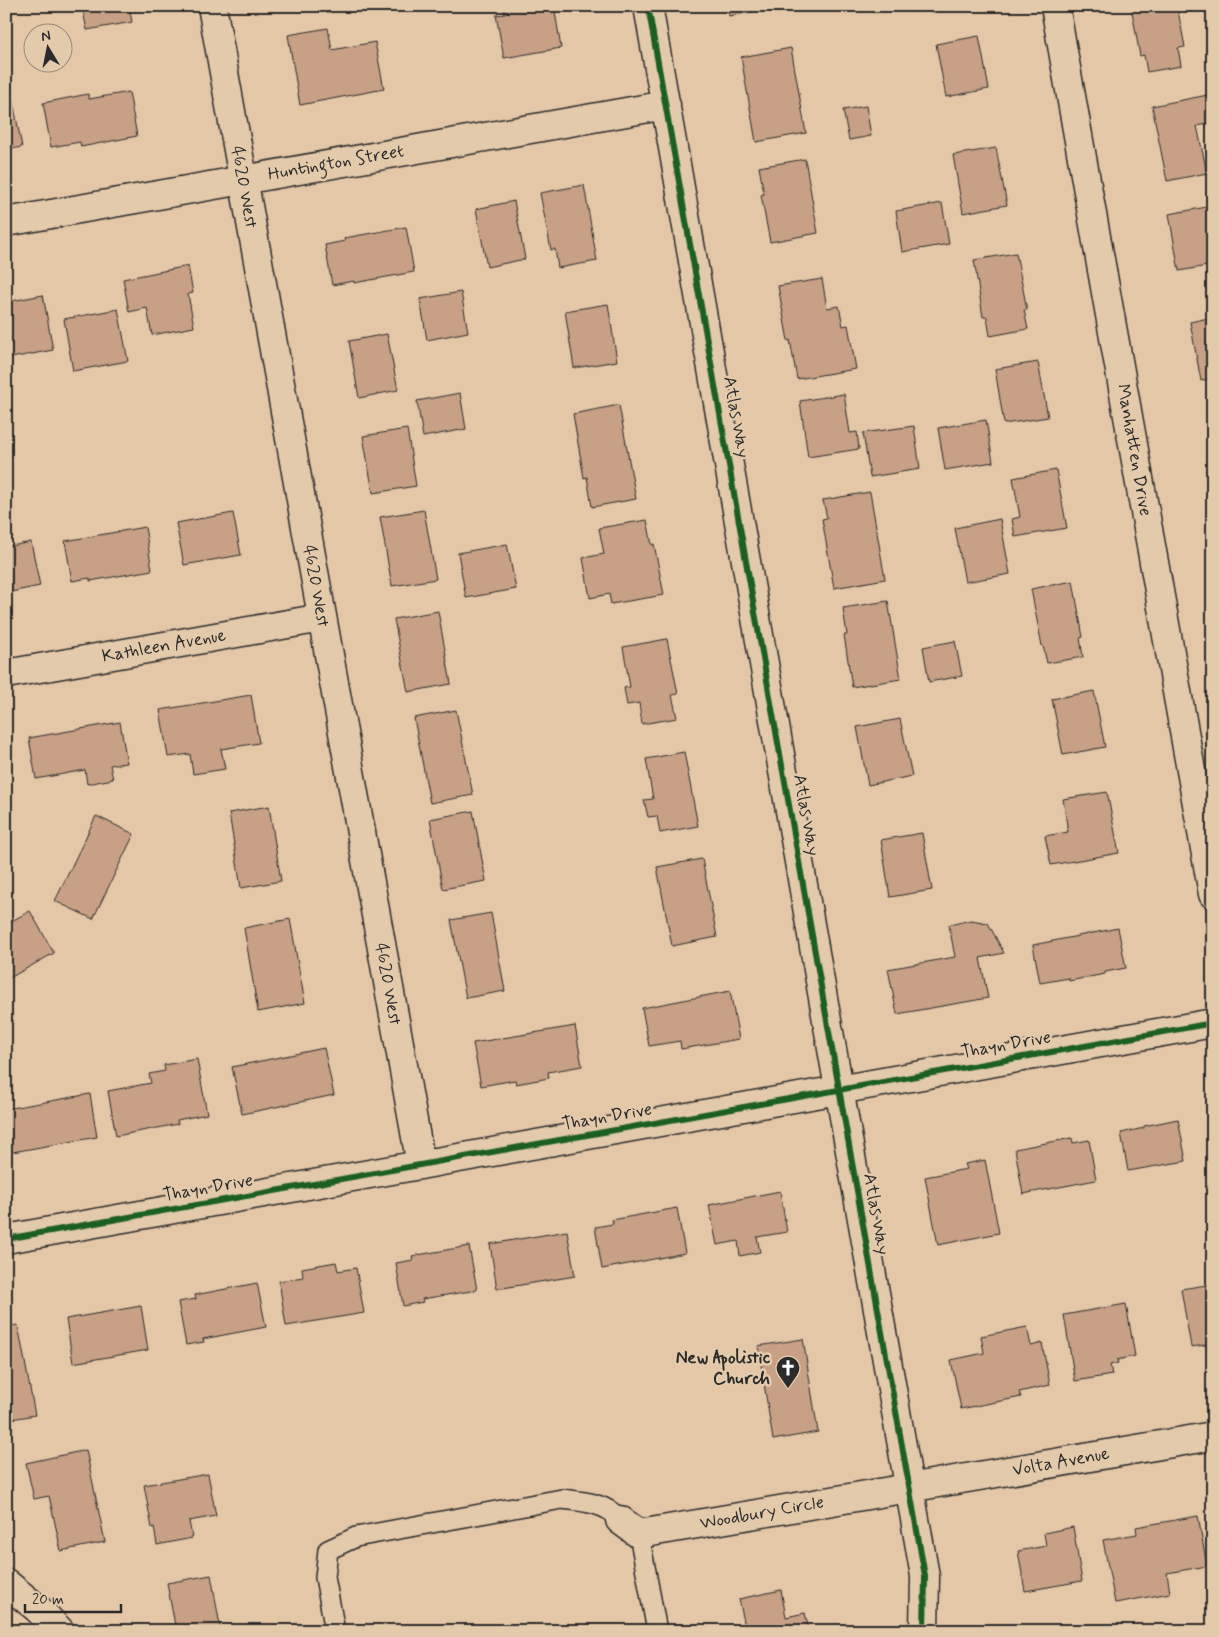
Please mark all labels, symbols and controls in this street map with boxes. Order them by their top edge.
north arrow [22,22,72,72]
text: N [40,27,52,46]
street label: Huntington Street [266,139,406,189]
street label: 4620 West [225,144,263,230]
street label: Atlas Way [717,374,755,460]
street label: Manhatten Drive [1111,382,1157,518]
street label: 4620 West [297,543,335,629]
street label: Kathleen Avenue [100,623,228,669]
street label: Atlas Way [787,772,825,858]
street label: 4620 West [369,941,407,1027]
street label: Thayn Drive [959,1025,1053,1065]
street label: Thayn Drive [560,1097,654,1137]
street label: Thayn Drive [161,1168,255,1208]
street label: Atlas Way [857,1171,895,1257]
place label: New Apolistic Church [676,1346,771,1391]
church icon: New Apolistic Church [775,1355,801,1389]
street label: Volta Avenue [1011,1442,1111,1482]
street label: Woodbury Circle [698,1490,826,1536]
scale bar [25,1582,121,1614]
text: 20 m [32,1590,64,1610]

